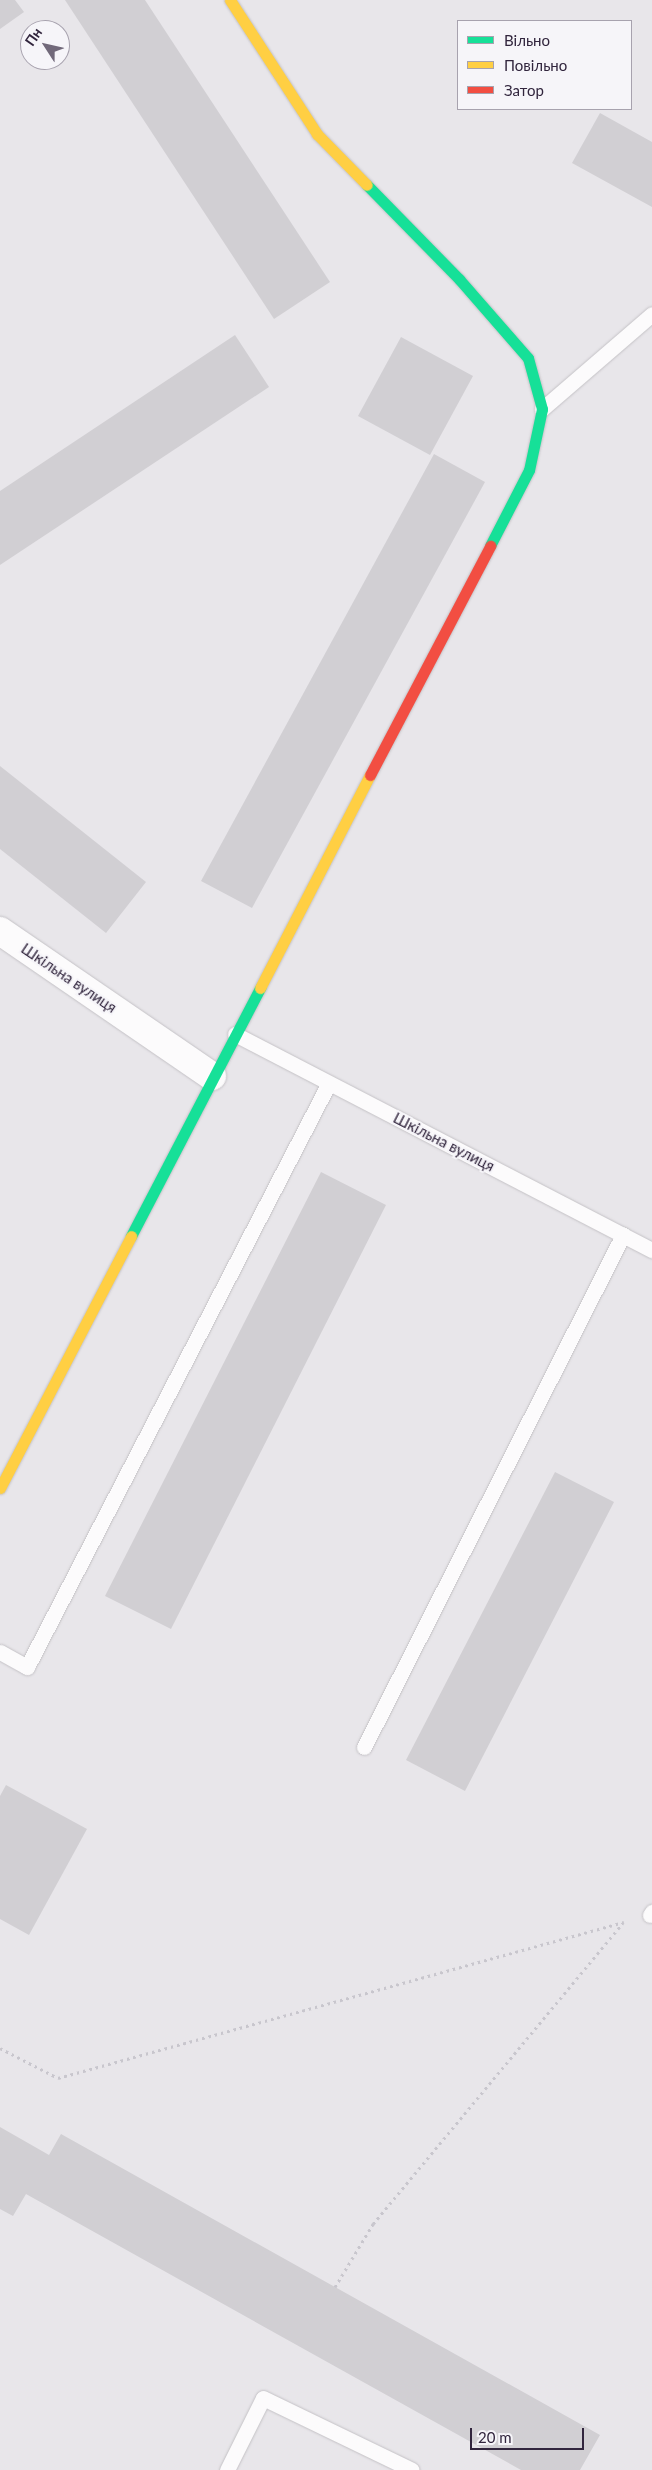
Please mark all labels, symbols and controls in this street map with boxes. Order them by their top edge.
north arrow [20,20,70,70]
legend [457,20,632,110]
text: Пн [21,24,45,49]
text: Вільно [504,31,550,49]
text: Повільно [504,56,567,74]
text: Затор [504,81,544,99]
street label: Шкільна вулиця [18,939,120,1017]
street label: Шкільна вулиця [390,1109,498,1175]
scale bar [472,2418,586,2450]
text: 20 m [478,2428,512,2446]

